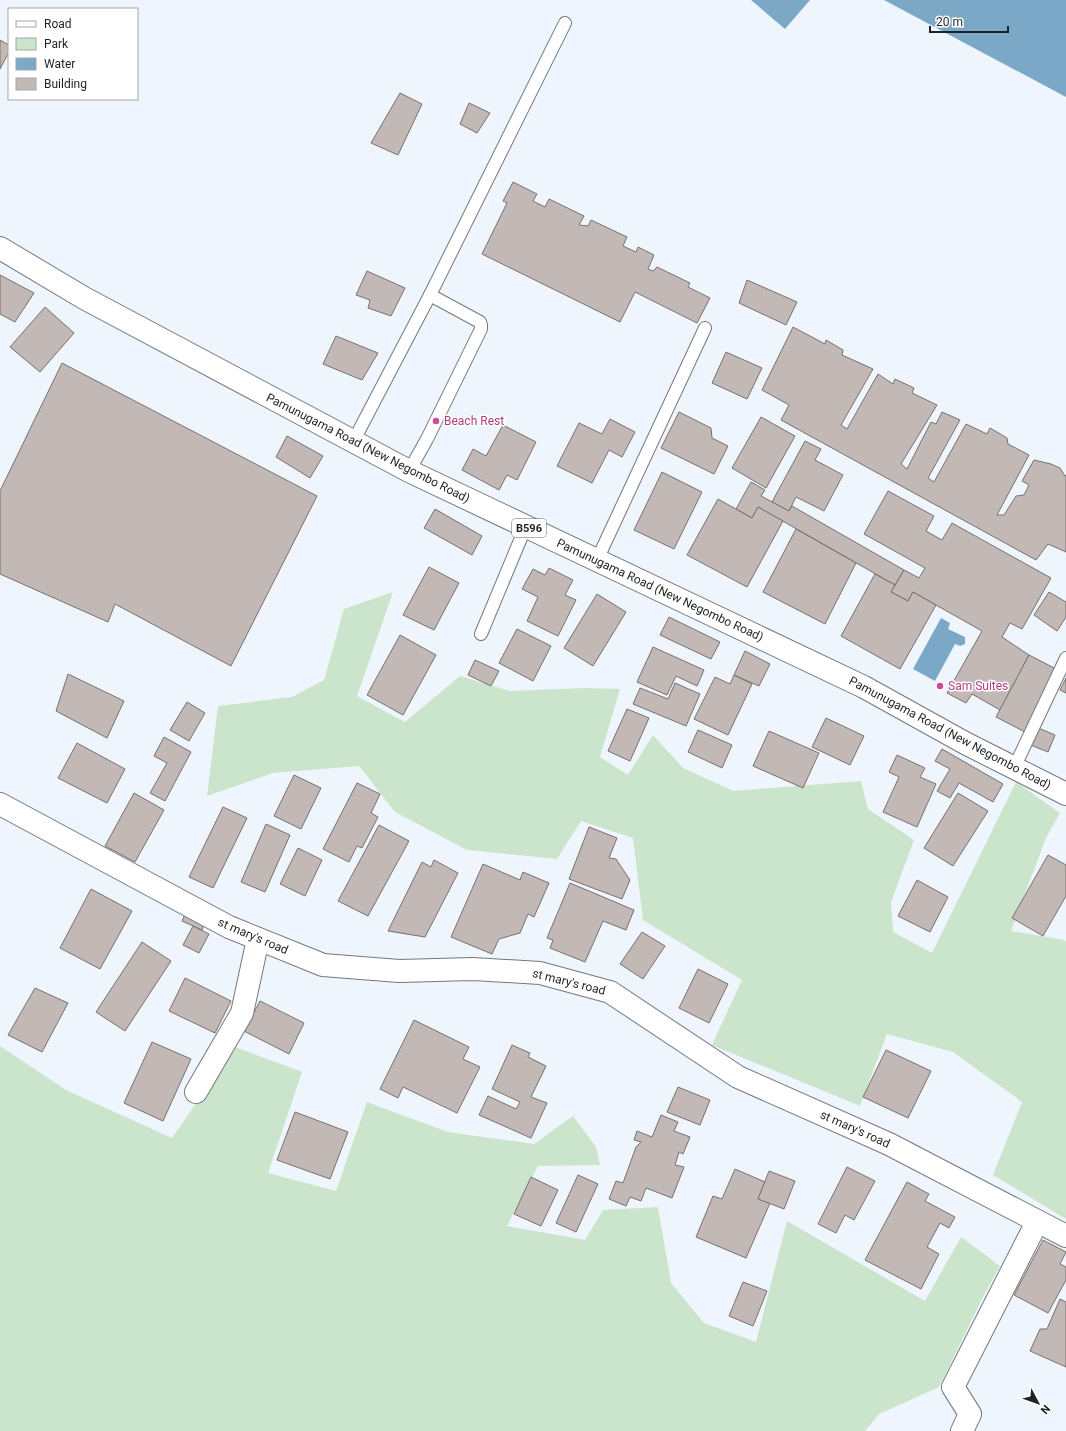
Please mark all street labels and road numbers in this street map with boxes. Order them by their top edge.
street label: Pamunugama Road (New Negombo Road) [264,390,472,506]
road number: B596 [512,519,546,537]
street label: Pamunugama Road (New Negombo Road) [554,536,766,644]
street label: Pamunugama Road (New Negombo Road) [847,674,1053,792]
street label: st mary's road [216,915,290,957]
street label: st mary's road [531,966,607,998]
street label: st mary's road [818,1107,892,1151]

